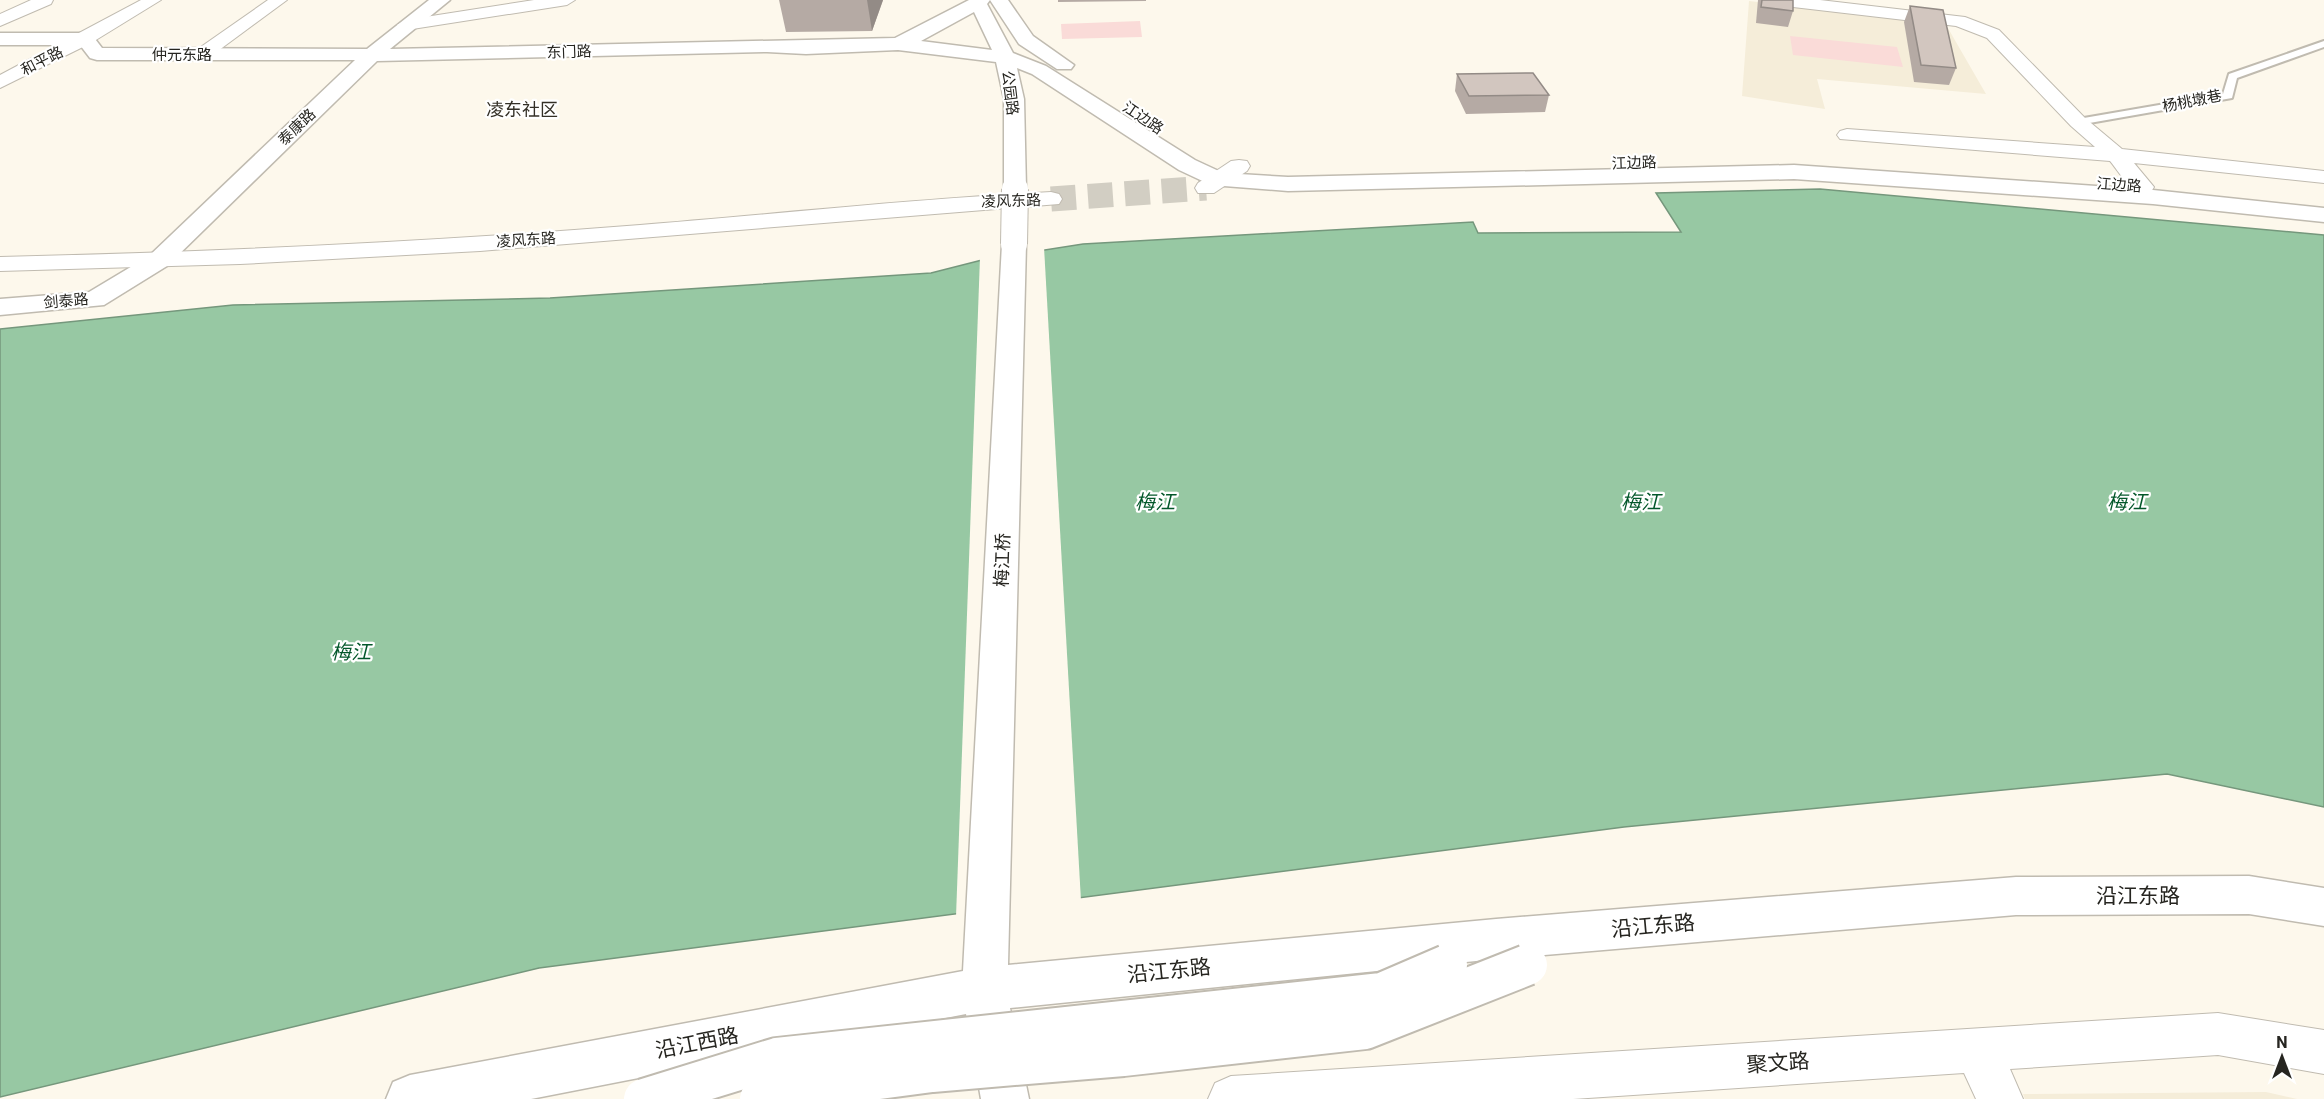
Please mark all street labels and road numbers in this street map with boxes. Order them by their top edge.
street label: 东门路 [546,42,592,62]
street label: 和平路 [18,43,66,79]
street label: 仲元东路 [152,46,212,64]
street label: 公园路 [998,70,1022,116]
street label: 杨桃墩巷 [2161,86,2223,116]
street label: 江边路 [1119,98,1167,138]
street label: 泰康路 [275,105,319,149]
street label: 江边路 [1611,153,1657,173]
street label: 江边路 [2096,174,2142,196]
street label: 凌风东路 [981,191,1041,211]
street label: 凌风东路 [495,229,557,251]
street label: 剑泰路 [43,290,89,312]
street label: 梅江桥 [991,533,1013,587]
street label: 沿江东路 [2096,884,2180,908]
street label: 沿江东路 [1610,910,1696,942]
street label: 沿江东路 [1126,955,1212,987]
street label: 沿江西路 [653,1023,741,1063]
street label: 聚文路 [1746,1049,1810,1077]

